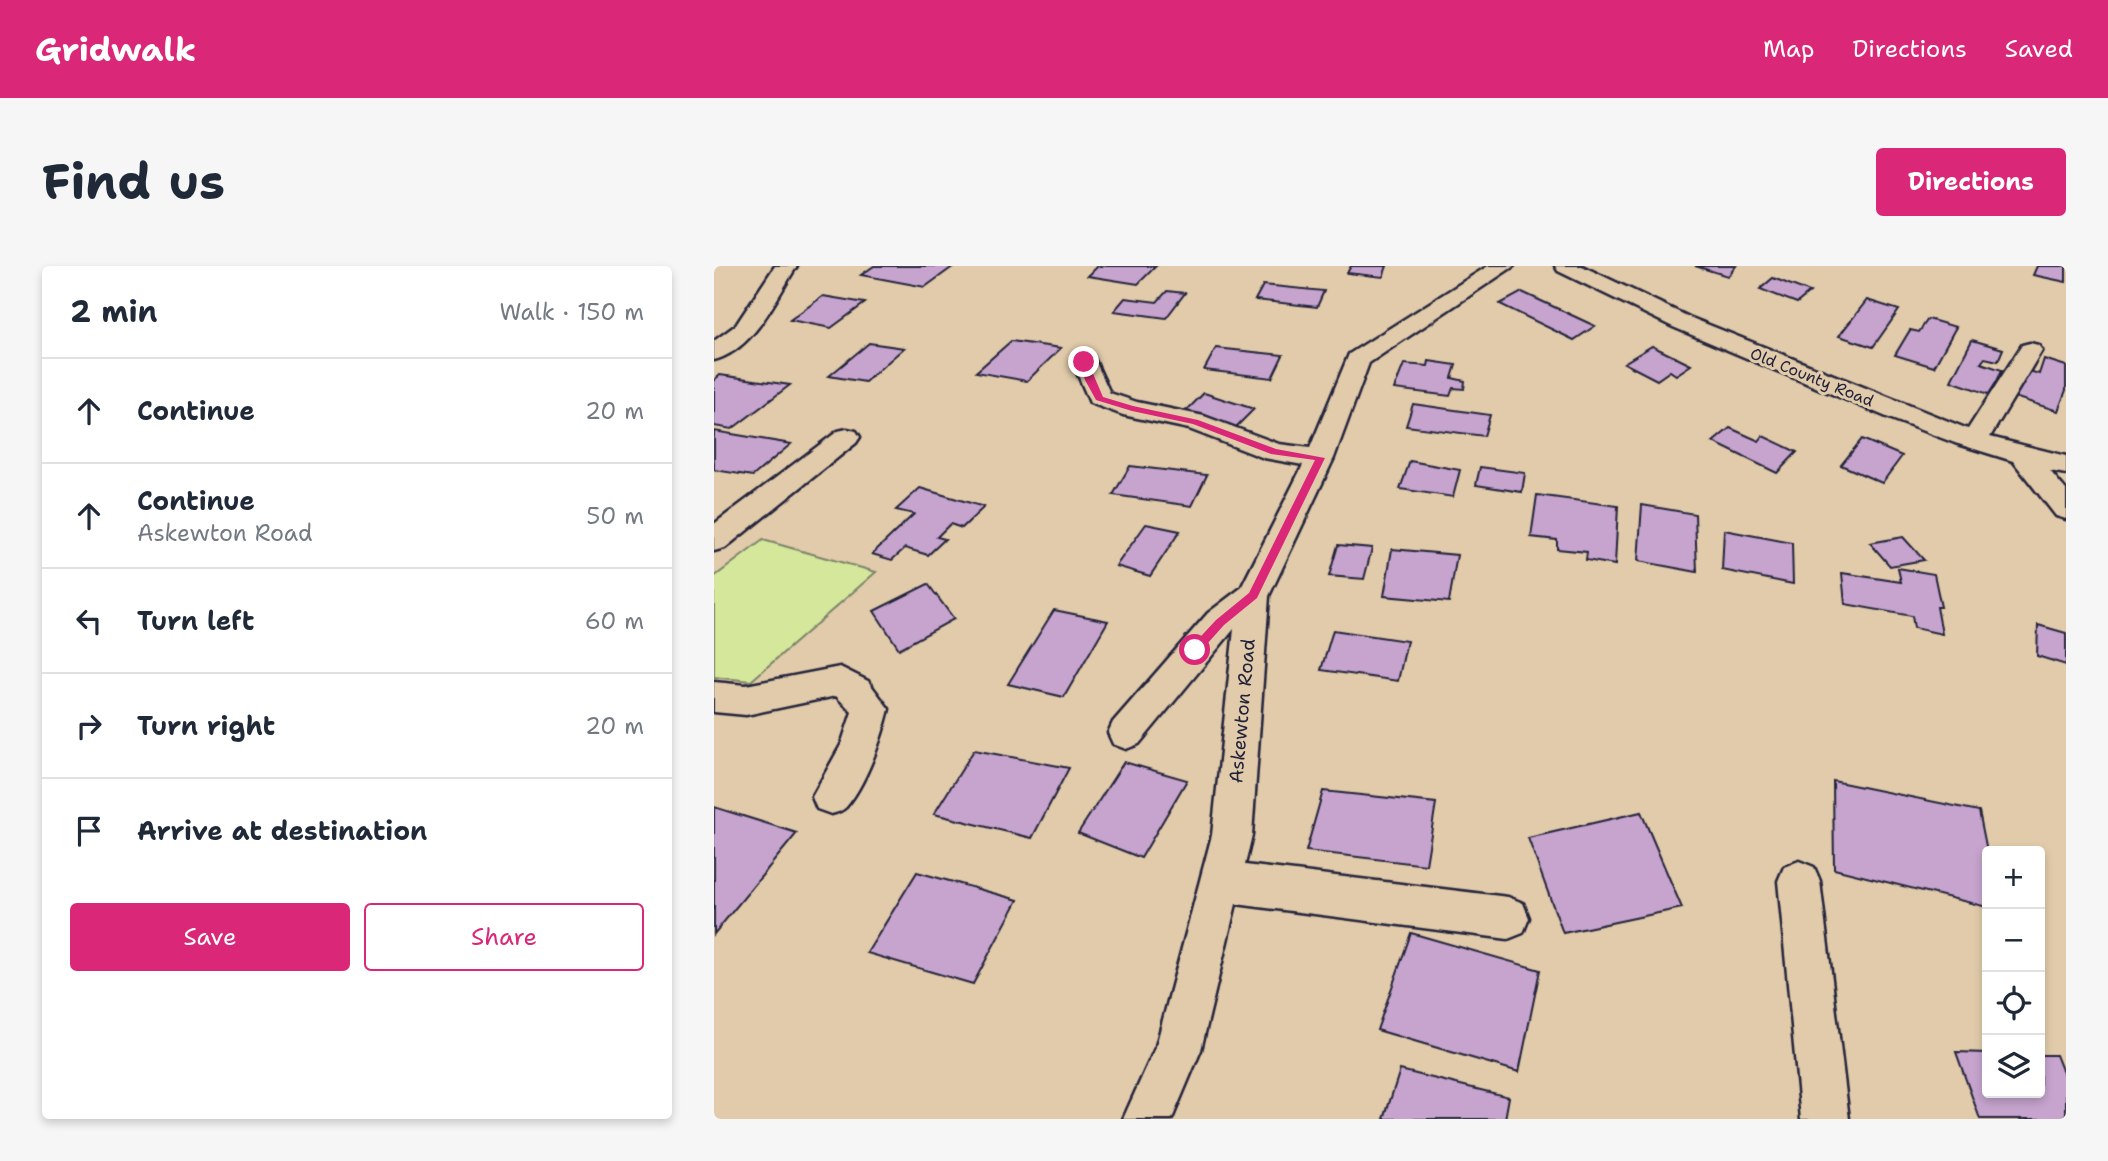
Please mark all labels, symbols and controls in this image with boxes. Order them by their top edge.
text: Gridwalk [35,27,196,72]
text: Map [1763,33,1814,65]
text: Directions [1852,33,1967,65]
text: Saved [2005,33,2073,65]
button: Directions [1876,148,2066,216]
text: Find us [42,149,225,215]
text: 2 min [70,291,157,332]
text: Walk · 150 m [499,297,644,327]
street label: Old County Road [1747,343,1877,411]
route end [1068,346,1099,377]
icon: ahead [70,392,108,430]
text: Continue [137,393,255,428]
text: 20 m [585,396,644,426]
text: Continue [137,483,255,518]
icon: ahead [70,497,108,535]
text: 50 m [586,501,644,531]
text: Askewton Road [137,518,313,548]
icon: left [70,602,108,640]
text: Turn left [137,603,254,638]
text: 60 m [585,606,644,636]
route start [1179,634,1210,665]
street label: Askewton Road [1223,638,1261,784]
icon: right [70,707,108,745]
text: Turn right [137,708,275,743]
text: 20 m [585,711,644,741]
icon: arrive [70,812,108,850]
text: Arrive at destination [137,813,427,848]
map controls [1982,846,2045,1098]
button: + [1982,846,2045,909]
button: Save [70,903,350,971]
button: Share [364,903,644,971]
button: − [1982,909,2045,972]
button: locate [1982,972,2045,1035]
button: layers [1982,1035,2045,1098]

